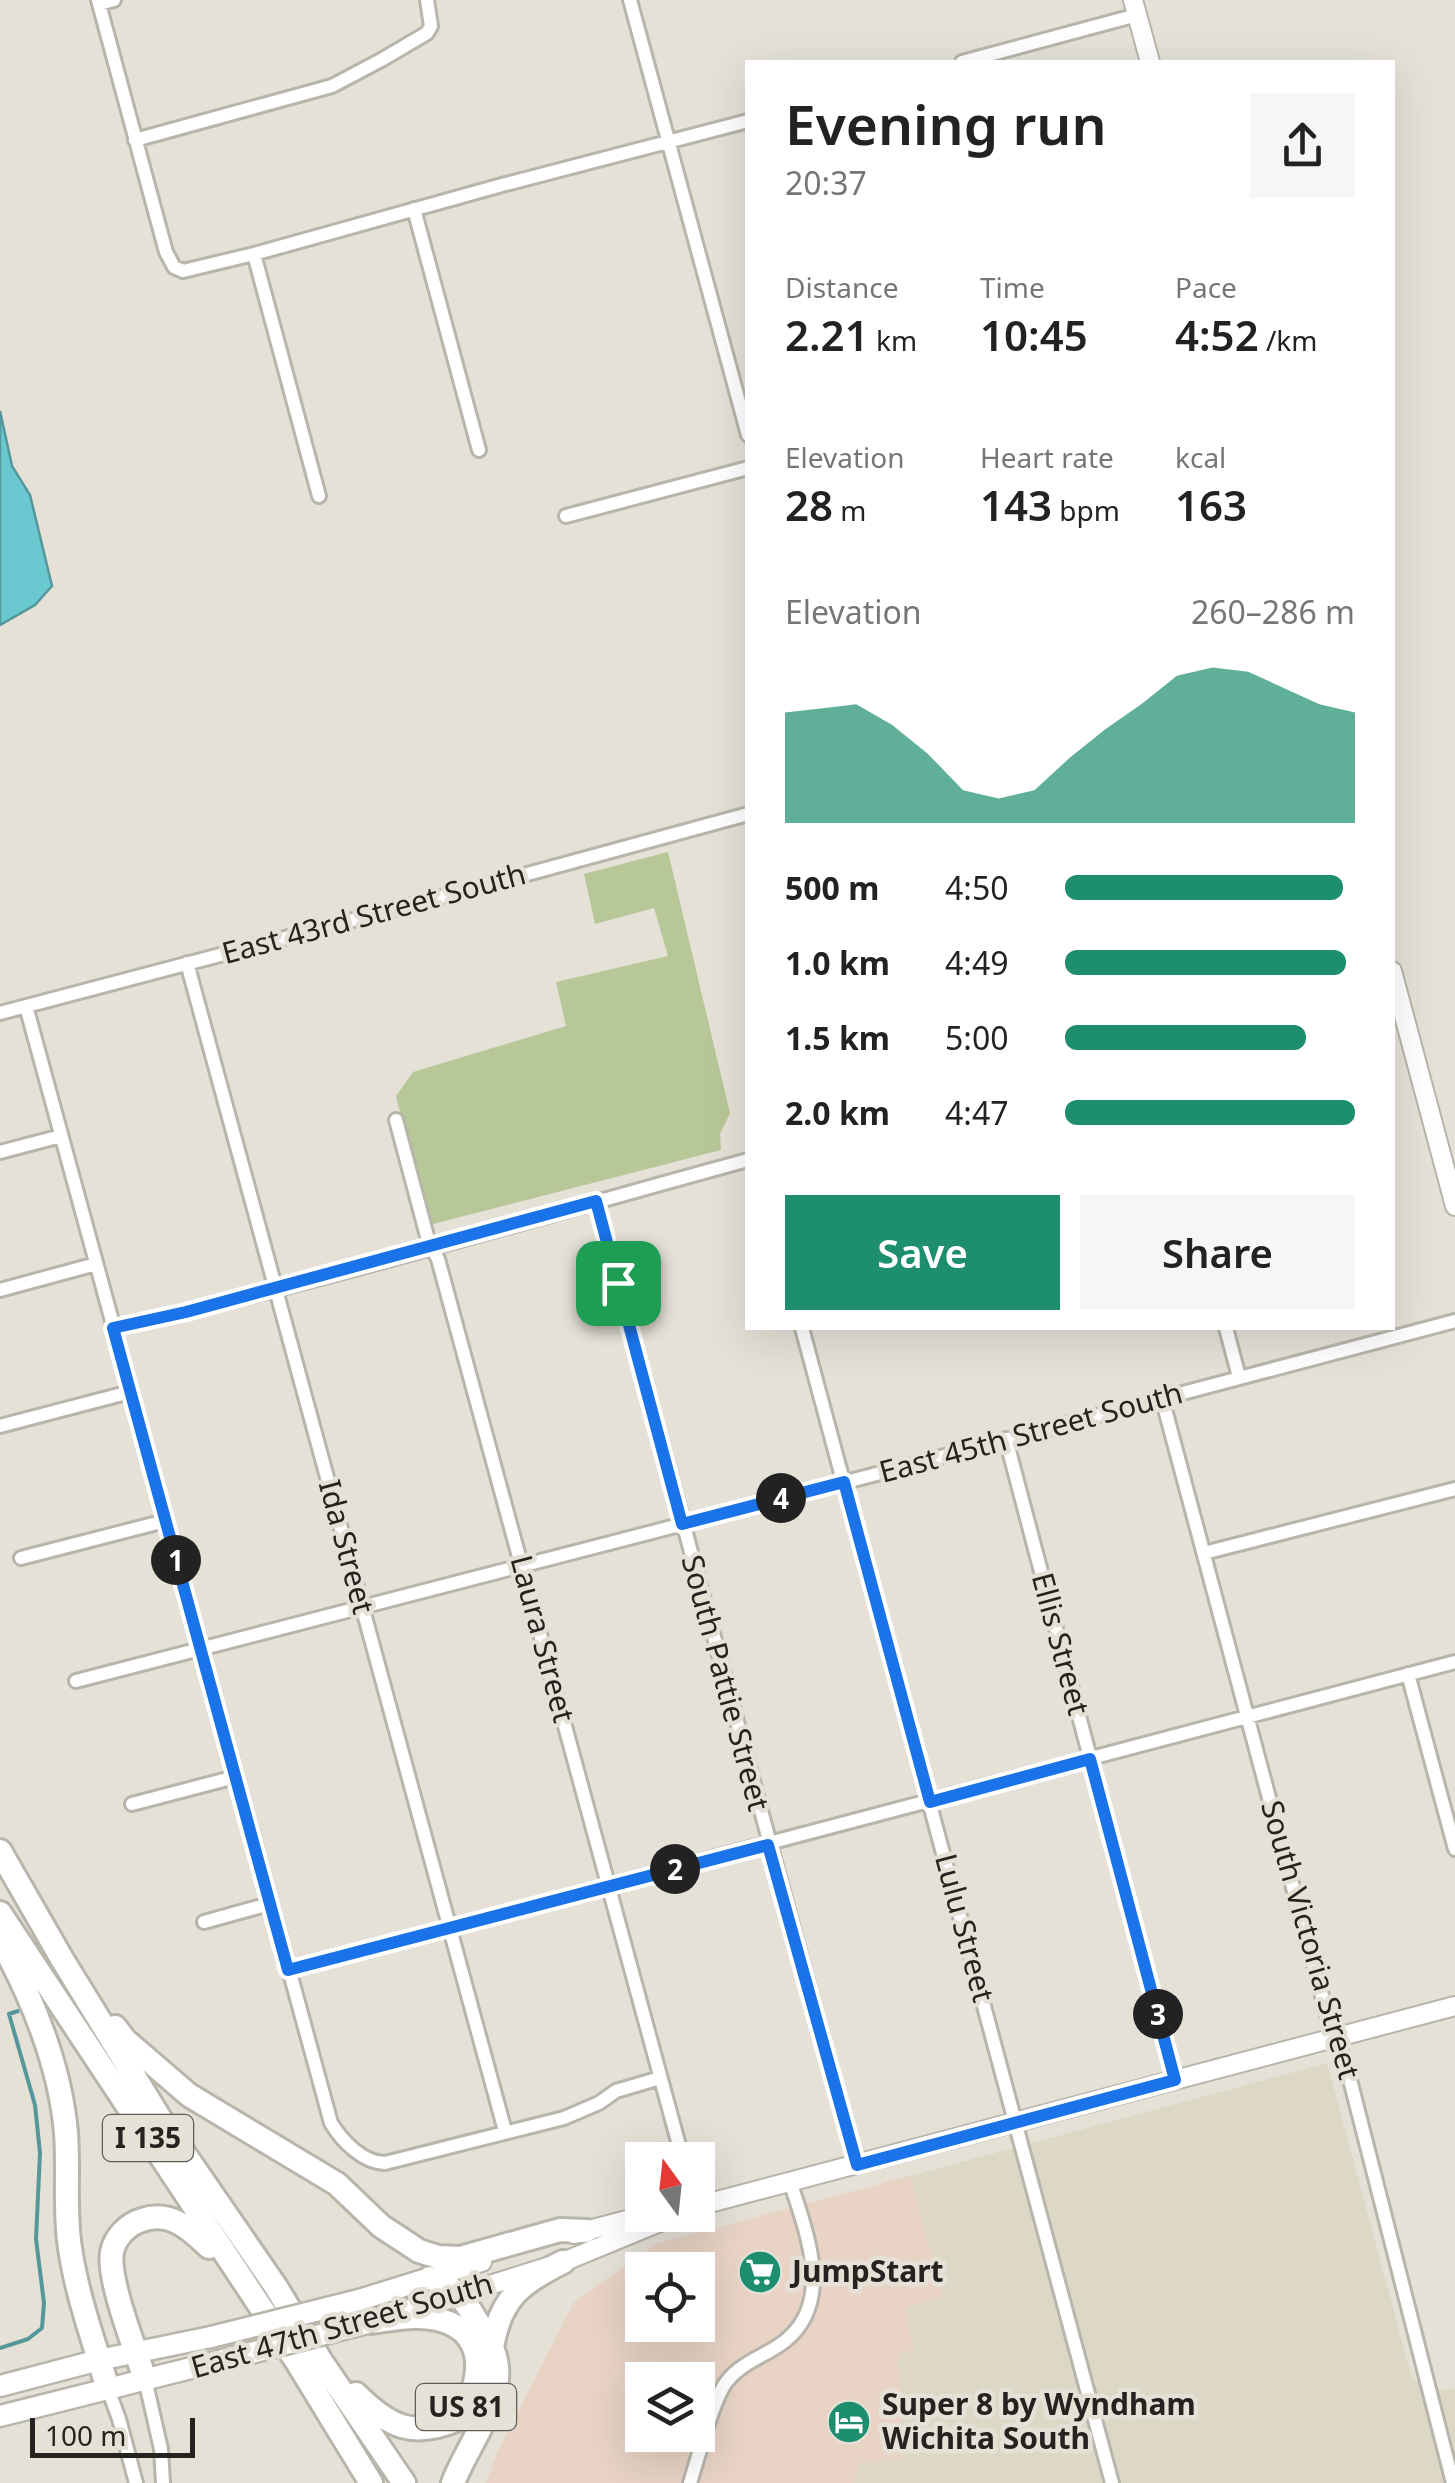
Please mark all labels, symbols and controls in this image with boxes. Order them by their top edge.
text: Evening run [785,86,1106,161]
button: share [1250,93,1355,198]
text: 20:37 [785,161,867,204]
text: Distance [785,268,898,306]
text: Time [980,268,1045,306]
text: Pace [1175,268,1237,306]
text: 2.21 [785,306,869,363]
text: 10:45 [980,306,1088,363]
text: 4:52 [1175,306,1259,363]
text: km [869,321,917,359]
text: /km [1259,321,1318,359]
text: Elevation [785,438,905,476]
text: Heart rate [980,438,1114,476]
text: kcal [1175,438,1226,476]
text: 28 [785,476,833,533]
text: 143 [980,476,1052,533]
text: 163 [1175,476,1247,533]
text: m [833,491,867,529]
text: bpm [1052,491,1120,529]
text: Elevation [785,590,922,633]
text: 260–286 m [1191,590,1355,633]
street label: East 43rd Street South [217,852,530,973]
text: 500 m [785,866,879,909]
text: 4:50 [945,866,1009,909]
text: 1.0 km [785,941,890,984]
text: 4:49 [945,941,1009,984]
text: 1.5 km [785,1016,890,1059]
text: 5:00 [945,1016,1009,1059]
text: 2.0 km [785,1091,890,1134]
text: 4:47 [945,1091,1009,1134]
button: Save [785,1195,1060,1310]
button: Share [1080,1195,1355,1310]
pin [576,1241,661,1326]
icon: arrive [591,1256,646,1311]
street label: East 45th Street South [875,1371,1187,1492]
pin: 4 [756,1473,806,1523]
street label: Ida Street [310,1475,385,1618]
text: 4 [773,1479,789,1517]
pin: 1 [151,1535,201,1585]
text: 1 [168,1541,184,1579]
street label: South Pattie Street [673,1550,780,1815]
street label: Laura Street [501,1551,585,1727]
street label: Ellis Street [1023,1568,1100,1720]
street label: South Victoria Street [1252,1796,1371,2084]
pin: 2 [650,1844,700,1894]
street label: Lulu Street [926,1849,1005,2007]
text: 2 [667,1850,683,1888]
pin: 3 [1133,1989,1183,2039]
text: 3 [1150,1995,1166,2033]
road number: I 135 [103,2115,193,2161]
north arrow [625,2142,715,2232]
map controls [625,2142,715,2452]
supermarket icon: JumpStart [737,2249,783,2295]
place label: JumpStart [789,2250,944,2291]
button: locate [625,2252,715,2342]
street label: East 47th Street South [186,2262,497,2387]
button: layers [625,2362,715,2452]
place label: Super 8 by Wyndham Wichita South [882,2383,1196,2458]
road number: US 81 [416,2384,516,2430]
hotel icon: Super 8 by Wyndham Wichita South [826,2399,872,2445]
scale bar [30,2413,195,2458]
text: 100 m [45,2416,127,2454]

